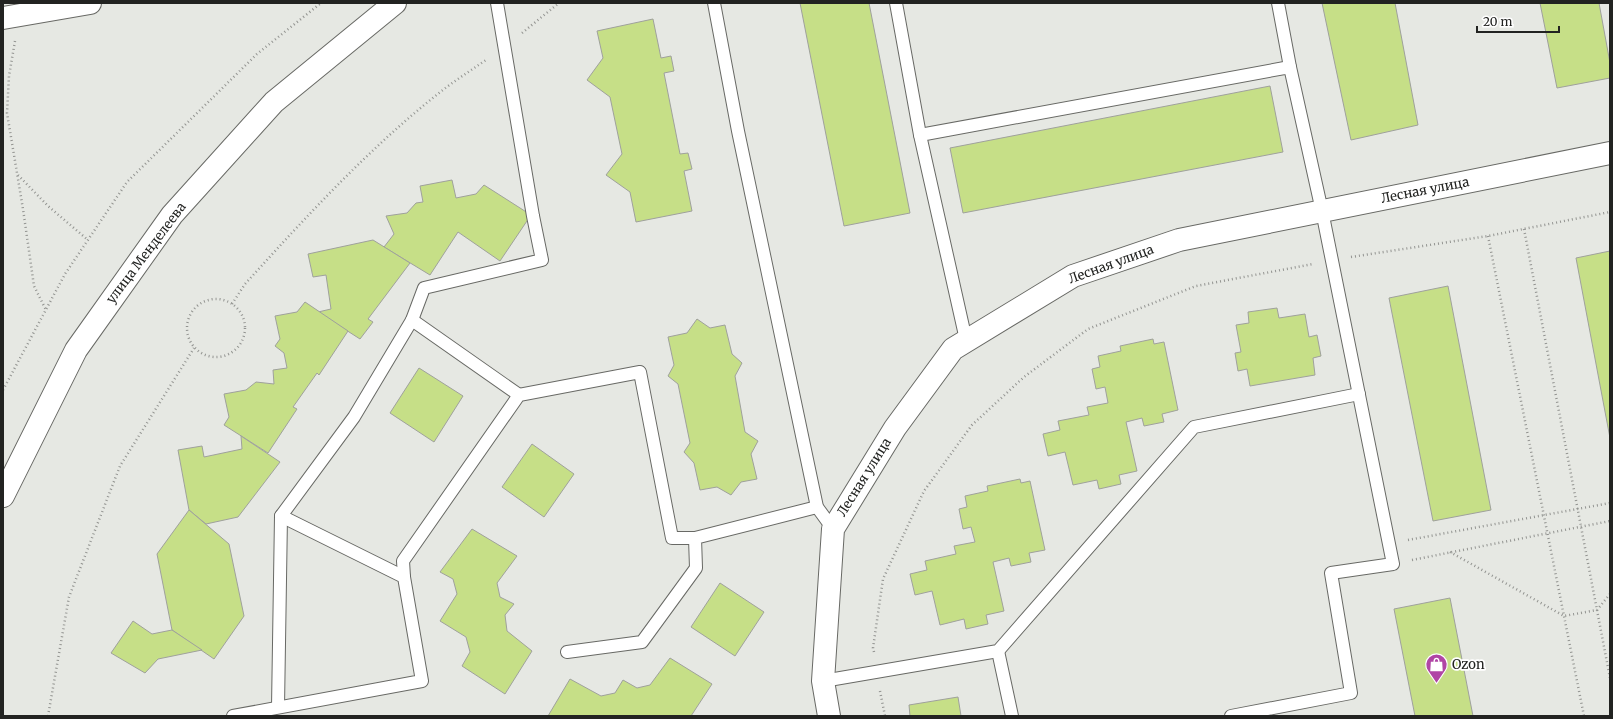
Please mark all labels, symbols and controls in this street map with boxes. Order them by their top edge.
scale bar [1477,8,1559,34]
text: 20 m [1483,14,1512,29]
street label: Лесная улица [1380,173,1471,207]
street label: улица Менделеева [102,199,190,307]
street label: Лесная улица [1066,241,1156,287]
street label: Лесная улица [833,435,895,519]
shop icon: Ozon [1423,651,1449,684]
place label: Ozon [1452,656,1485,673]

